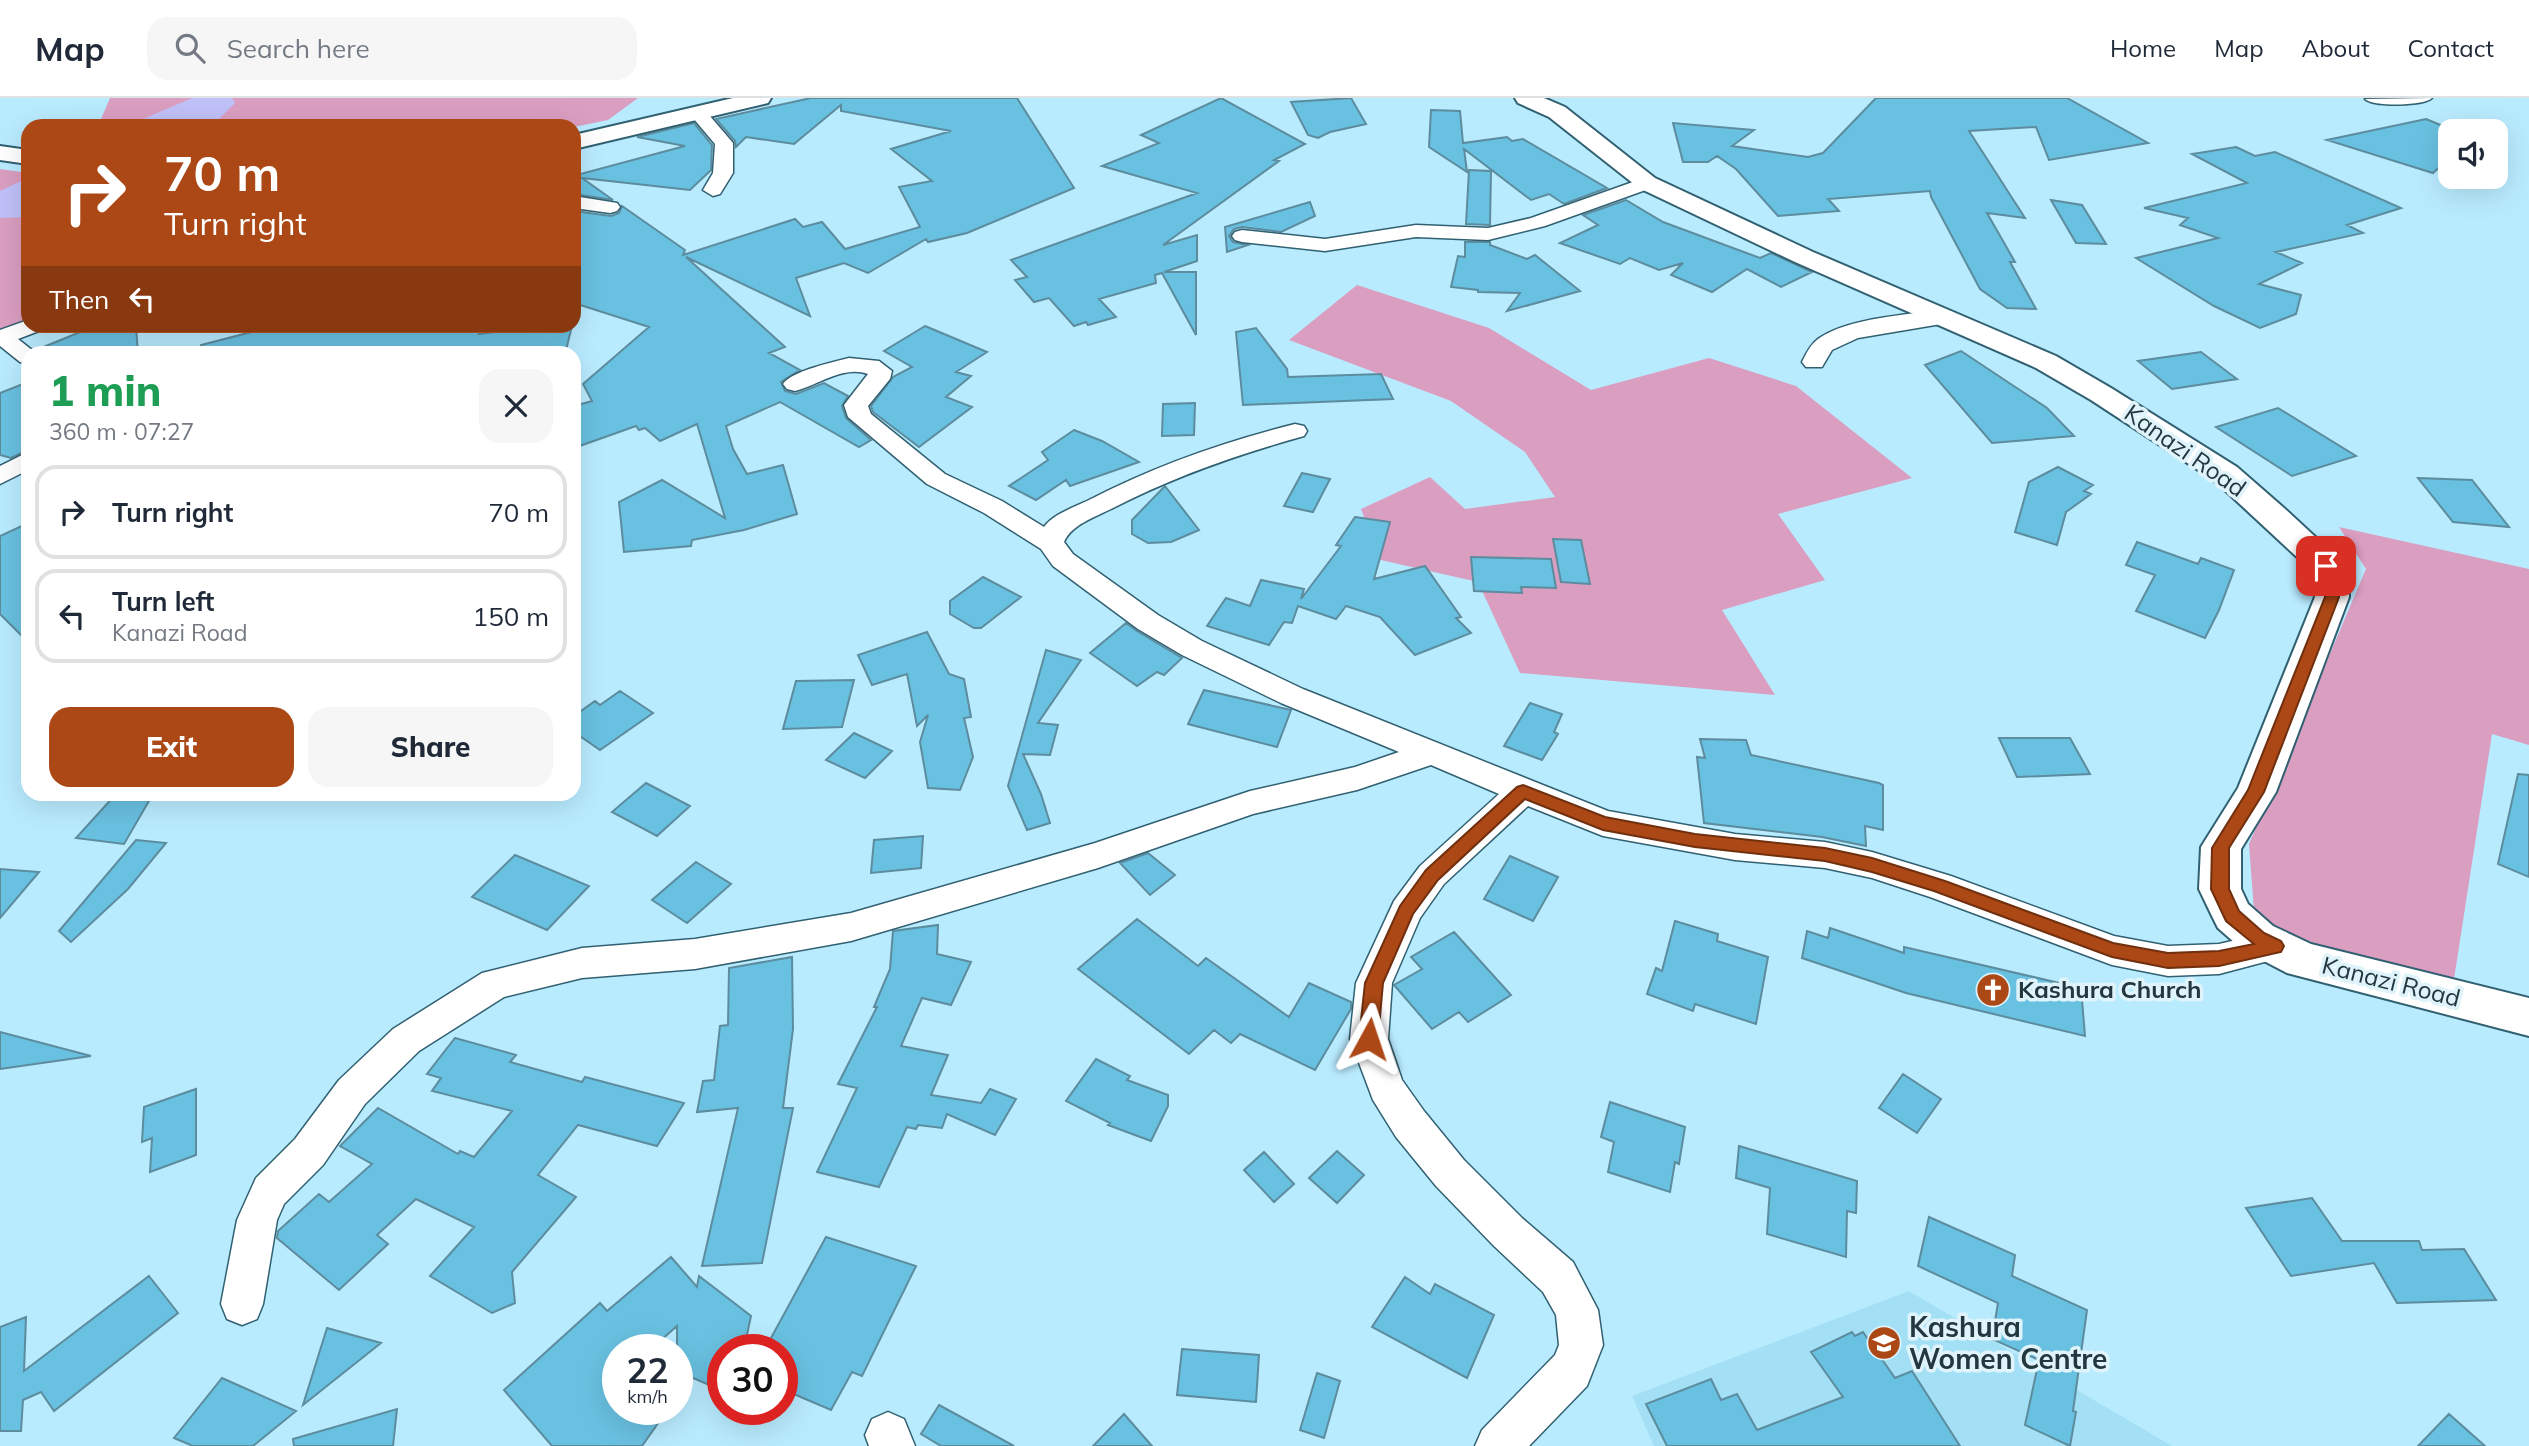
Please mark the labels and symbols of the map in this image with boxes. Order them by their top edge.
street label: Kanazi Road [2119,397,2252,503]
pin [2296,536,2356,596]
street label: Kanazi Road [2319,949,2463,1013]
church icon: Kashura Church [1974,971,2012,1009]
place label: Kashura Church [2018,974,2201,1004]
position arrow [1332,1002,1406,1076]
place label: Kashura Women Centre [1909,1309,2107,1376]
school or university icon: Kashura Women Centre [1865,1324,1903,1362]
speed limit sign: 30 [707,1334,798,1425]

